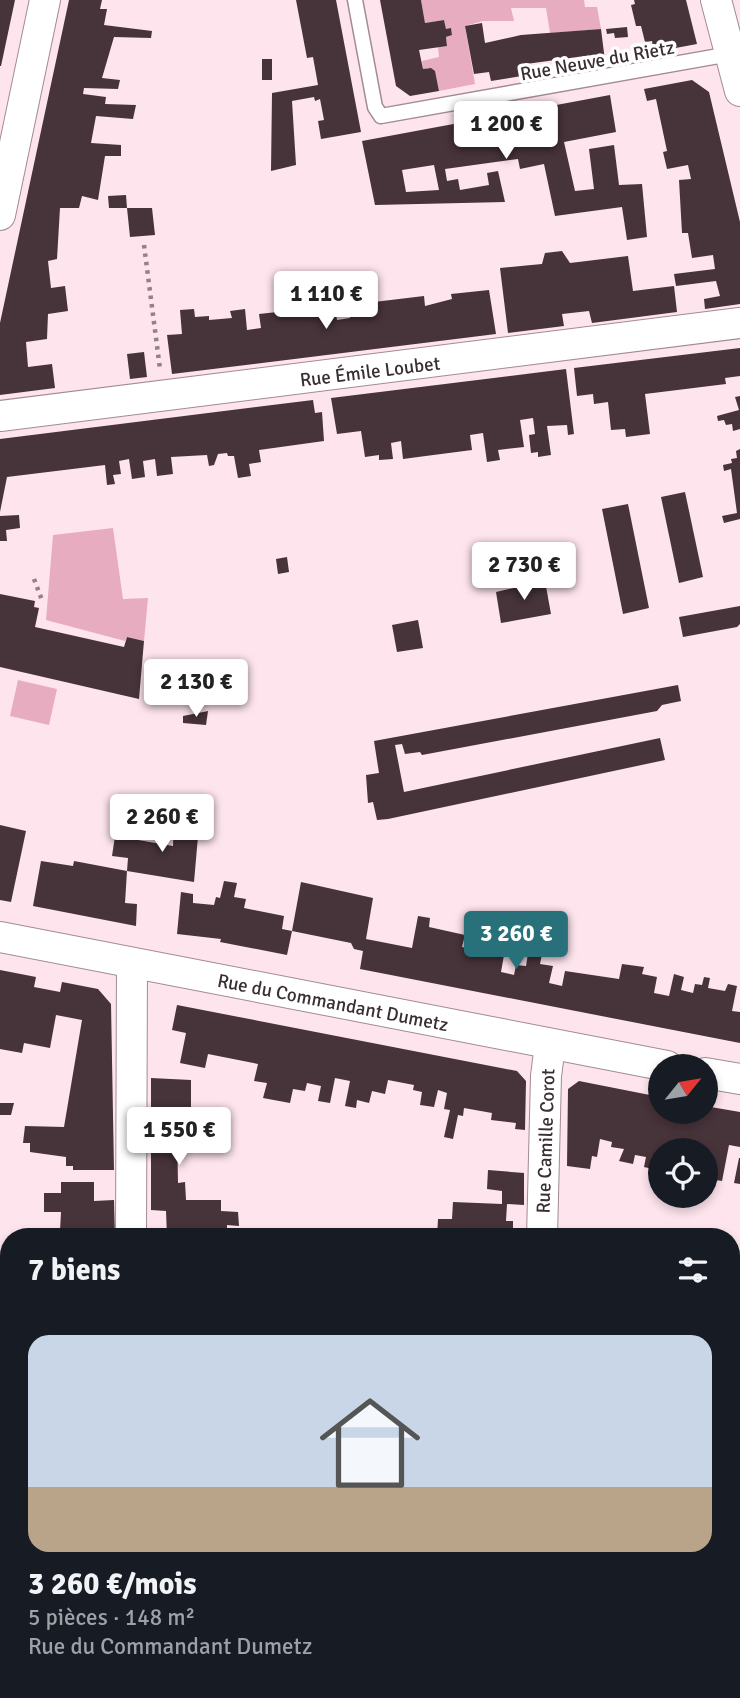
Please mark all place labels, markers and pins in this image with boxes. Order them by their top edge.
pin: 1 200 € [441,102,571,161]
pin: 1 110 € [261,272,391,331]
pin: 2 730 € [459,542,589,602]
pin: 2 130 € [131,660,261,719]
pin: 2 260 € [97,794,227,854]
pin: 3 260 € [451,912,581,971]
pin: 1 550 € [114,1108,244,1167]

